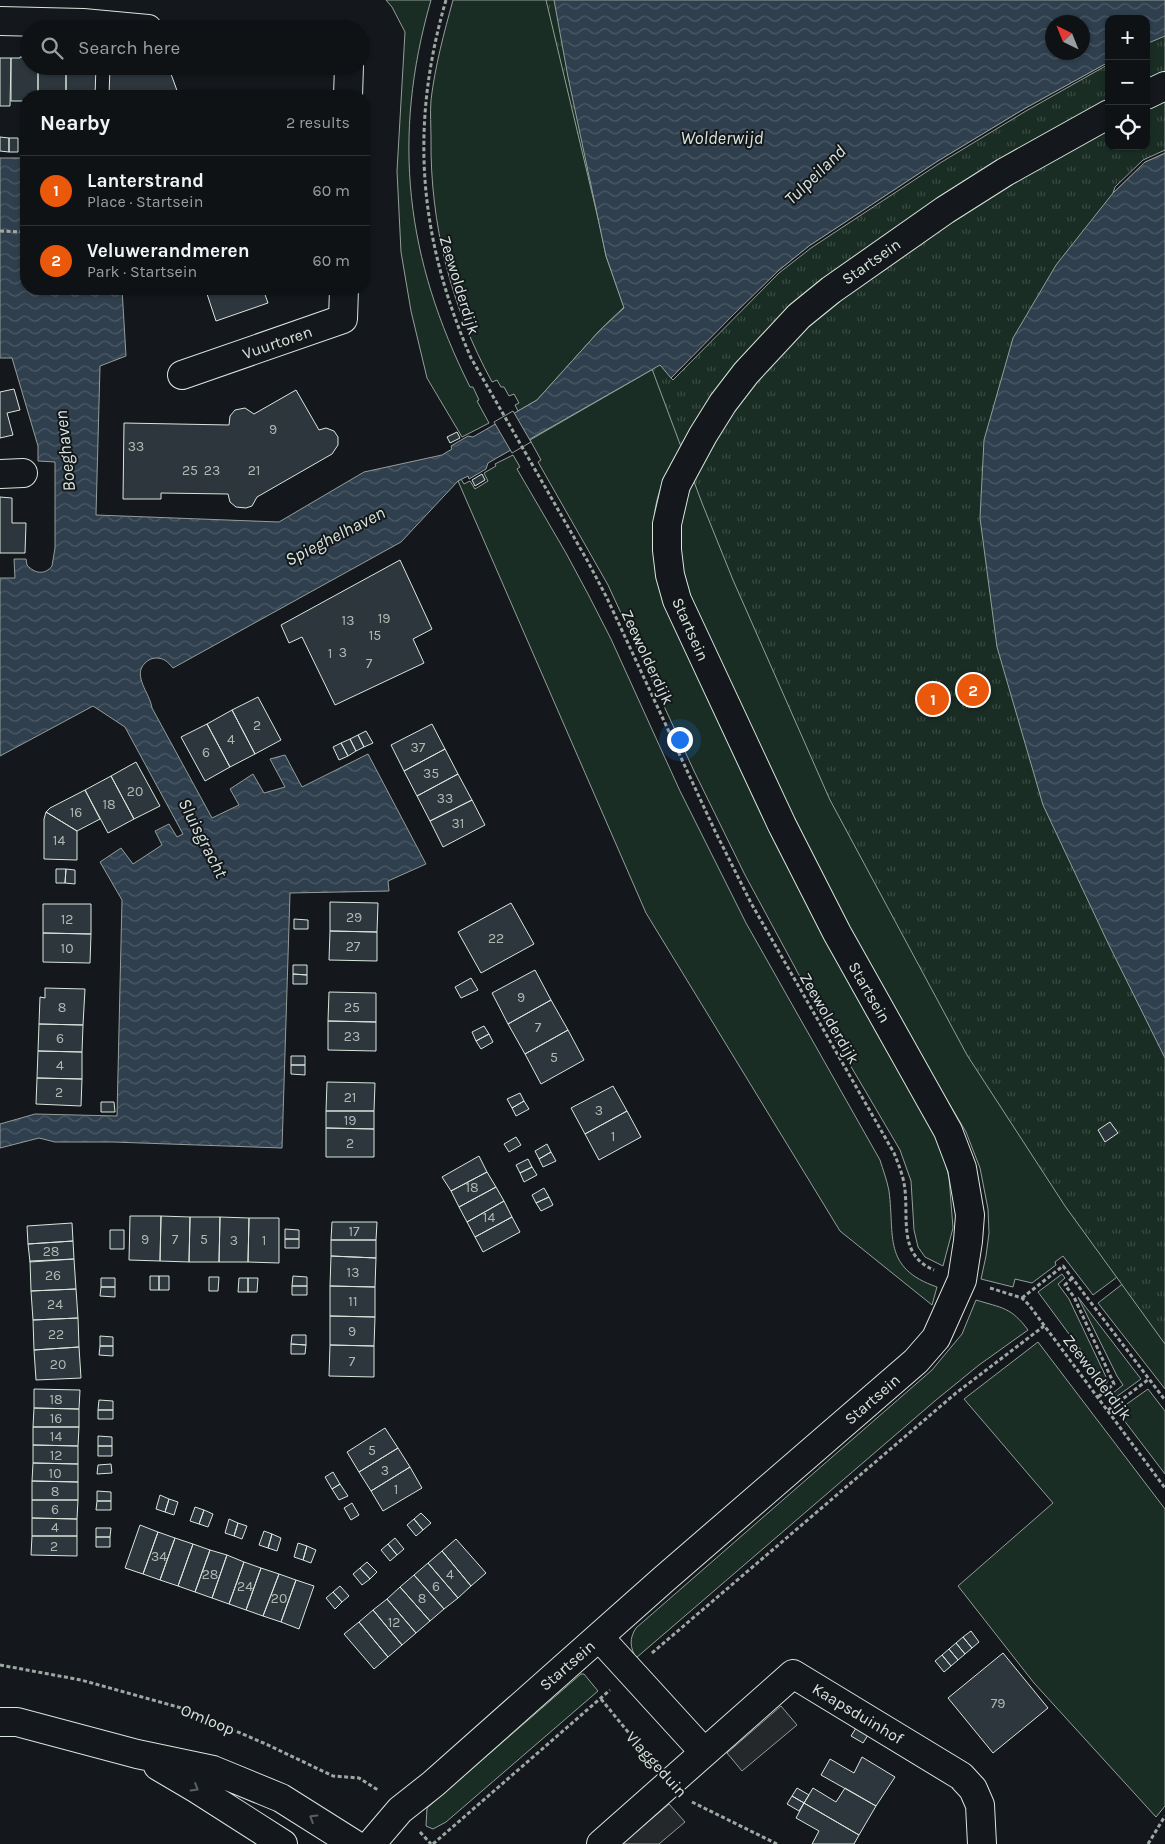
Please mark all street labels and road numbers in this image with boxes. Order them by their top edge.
street label: Zeewolderdijk [435,233,484,337]
street label: Startsein [838,234,904,289]
street label: Vuurtoren [240,322,315,363]
street label: Startsein [668,595,713,664]
street label: Zeewolderdijk [617,607,678,708]
street label: Startsein [845,958,895,1026]
street label: Zeewolderdijk [796,969,863,1067]
street label: Zeewolderdijk [1059,1331,1136,1424]
street label: Startsein [841,1370,904,1429]
street label: Startsein [536,1636,599,1695]
street label: Kaapsduinhof [809,1679,907,1748]
street label: Omloop [178,1700,238,1739]
street label: Vlaggeduin [622,1727,691,1801]

